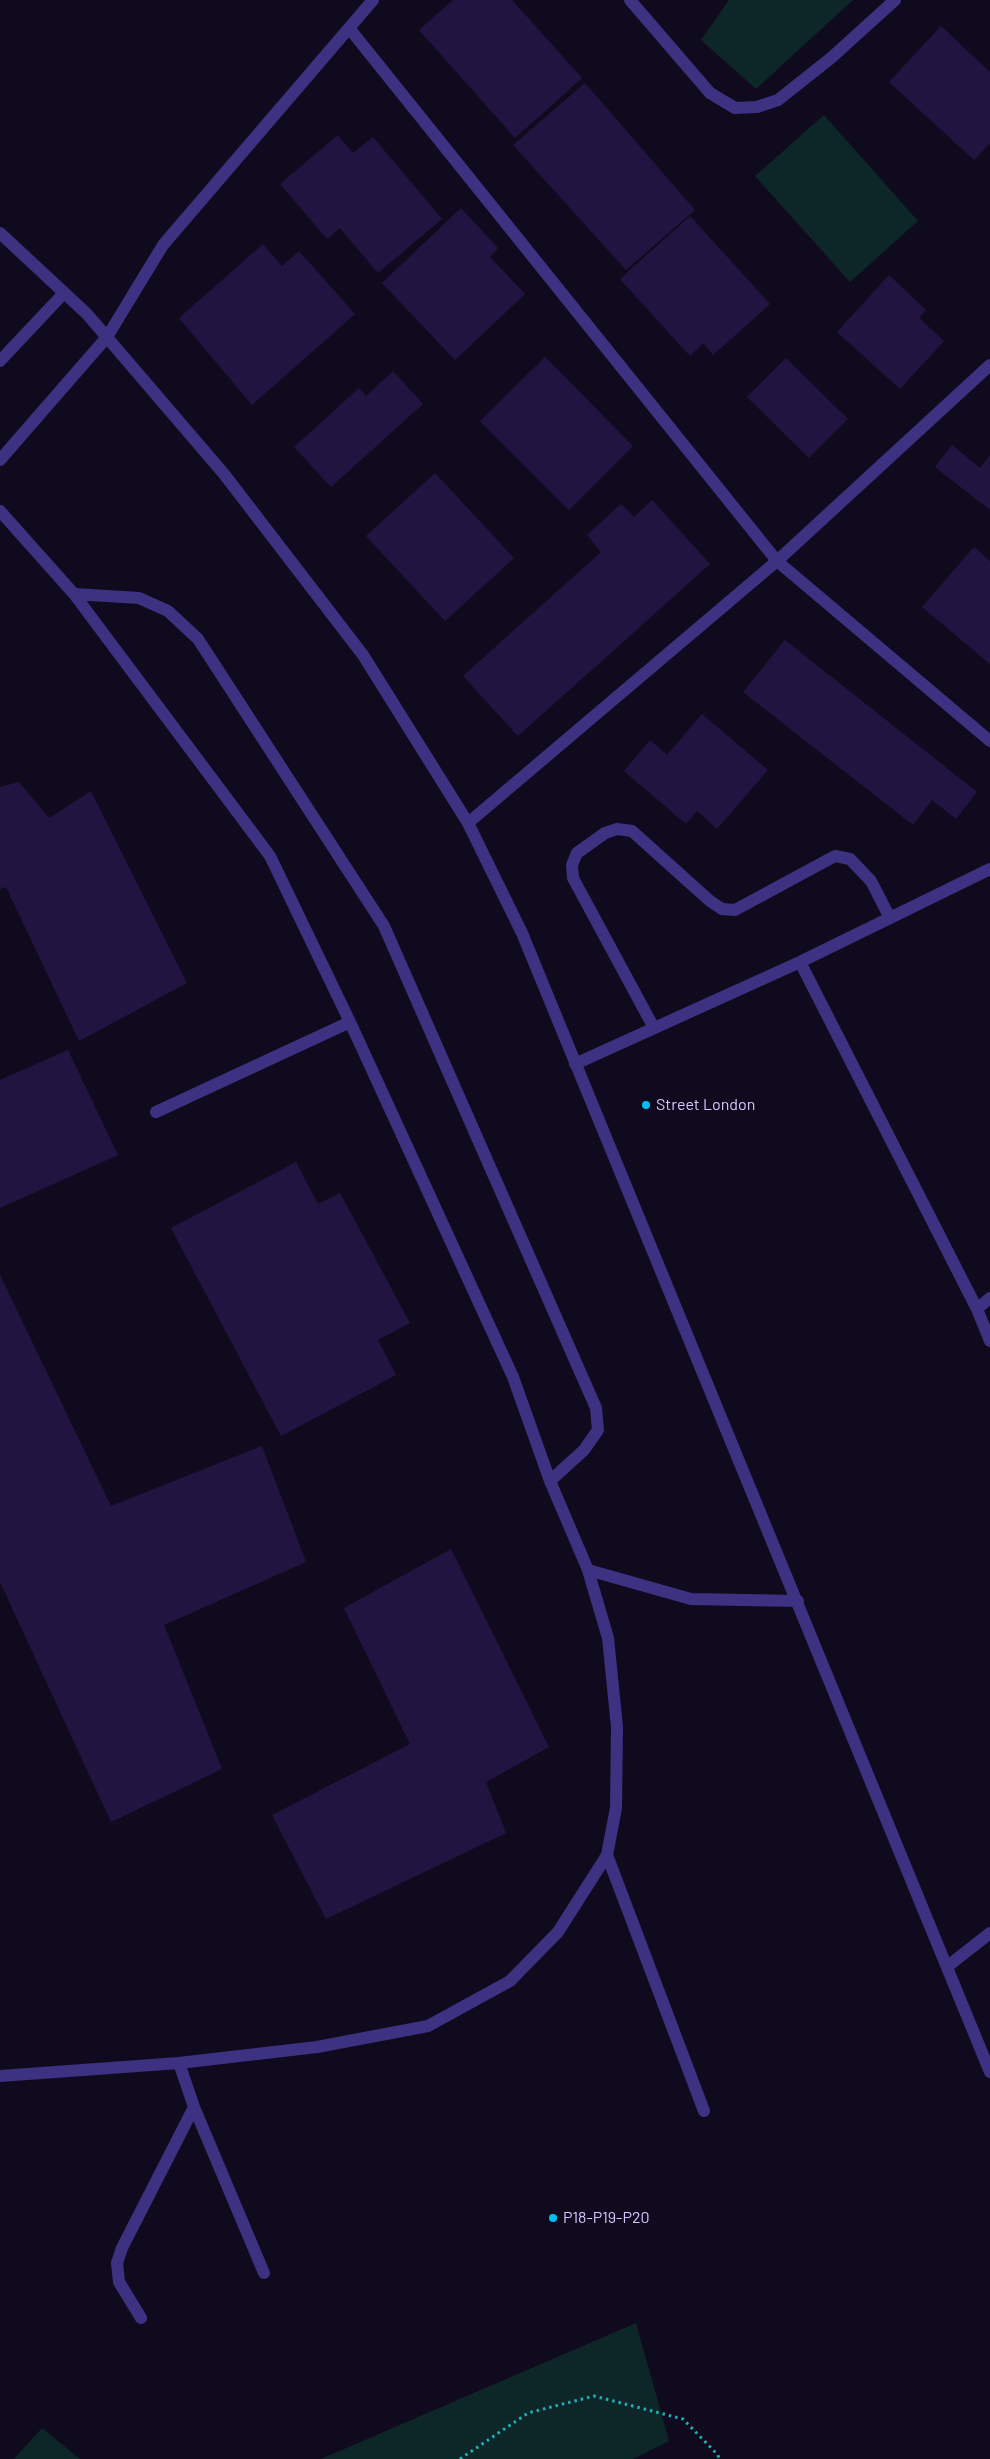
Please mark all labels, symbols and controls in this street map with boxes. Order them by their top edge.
place label: Street London [656,1095,755,1115]
marker: Street London [640,1099,652,1111]
place label: P18-P19-P20 [563,2208,650,2228]
marker: P18-P19-P20 [547,2212,559,2224]

